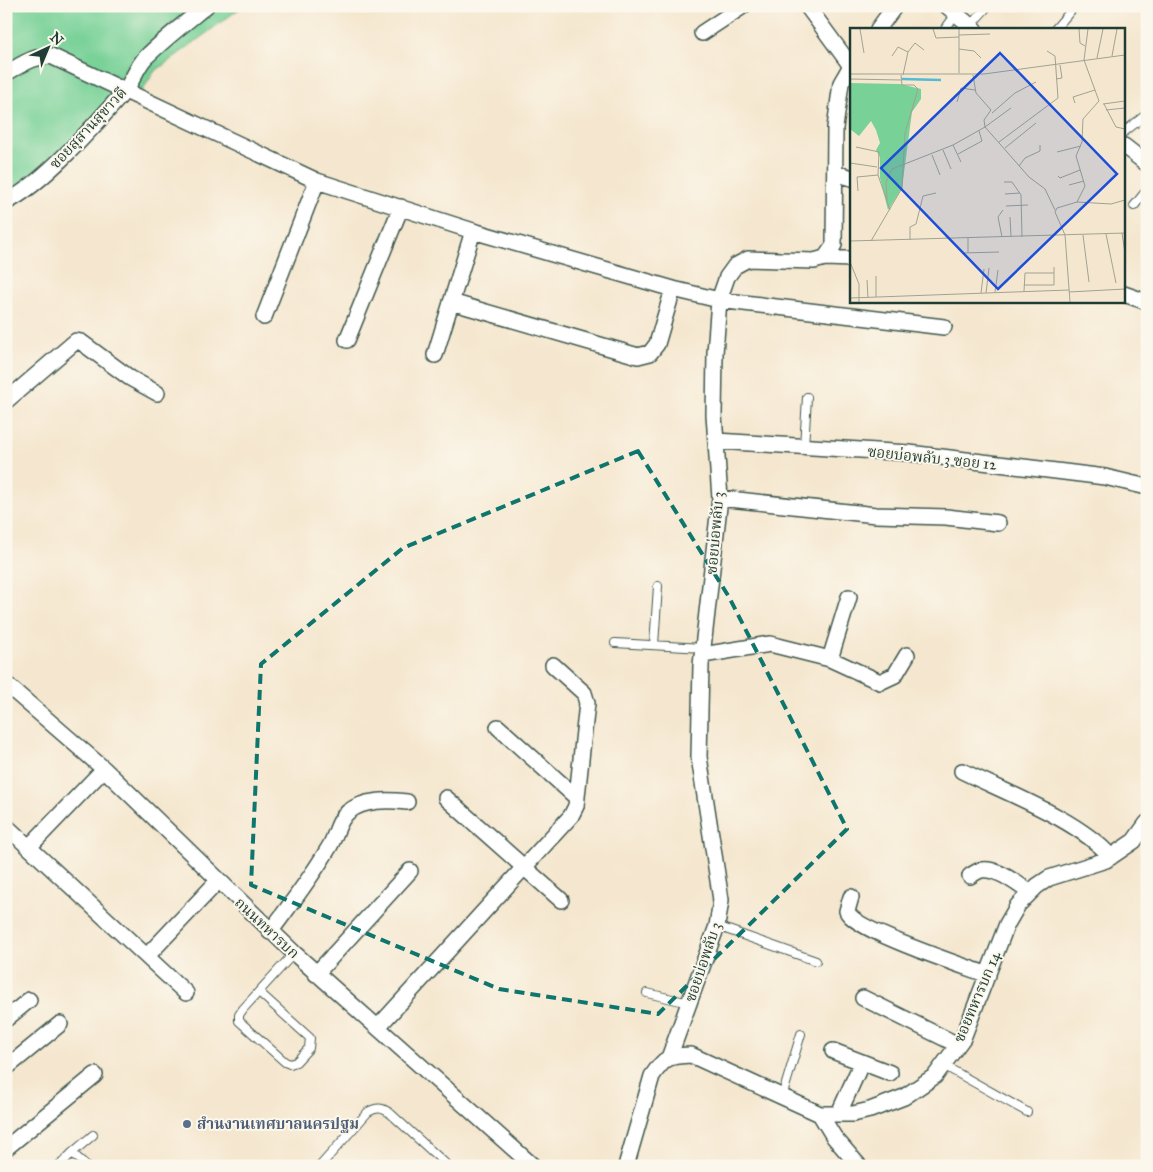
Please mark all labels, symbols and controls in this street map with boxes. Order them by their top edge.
north arrow [22,22,72,72]
inset map [850,28,1126,302]
text: N [47,29,67,49]
street label: ซอยสุสานสุขาวดี [46,84,132,174]
street label: ซอยบ่อพลับ 3 ซอย 12 [866,442,998,474]
street label: ซอยบ่อพลับ 3 [702,491,728,575]
street label: ถนนทหารบก [231,894,303,962]
street label: ซอยบ่อพลับ 3 [681,920,725,1004]
street label: ซอยทหารบก 14 [950,948,1004,1045]
place label: สำนงานเทศบาลนครปฐม [197,1115,359,1133]
marker: สำนงานเทศบาลนครปฐม [181,1118,193,1130]

